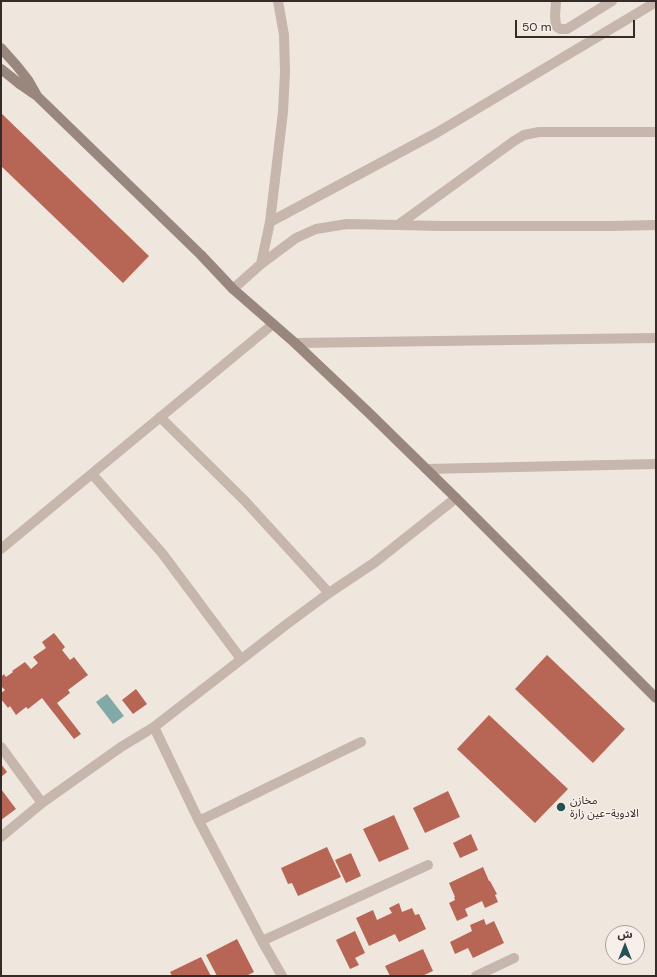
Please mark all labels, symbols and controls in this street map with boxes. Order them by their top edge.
scale bar [517,12,637,38]
text: 50 m [522,19,551,35]
place label: مخازن الادوية-عين زارة [570,794,639,820]
marker: مخازن الادوية-عين زارة [555,801,567,813]
north arrow [605,925,645,965]
text: ش [617,927,633,941]

